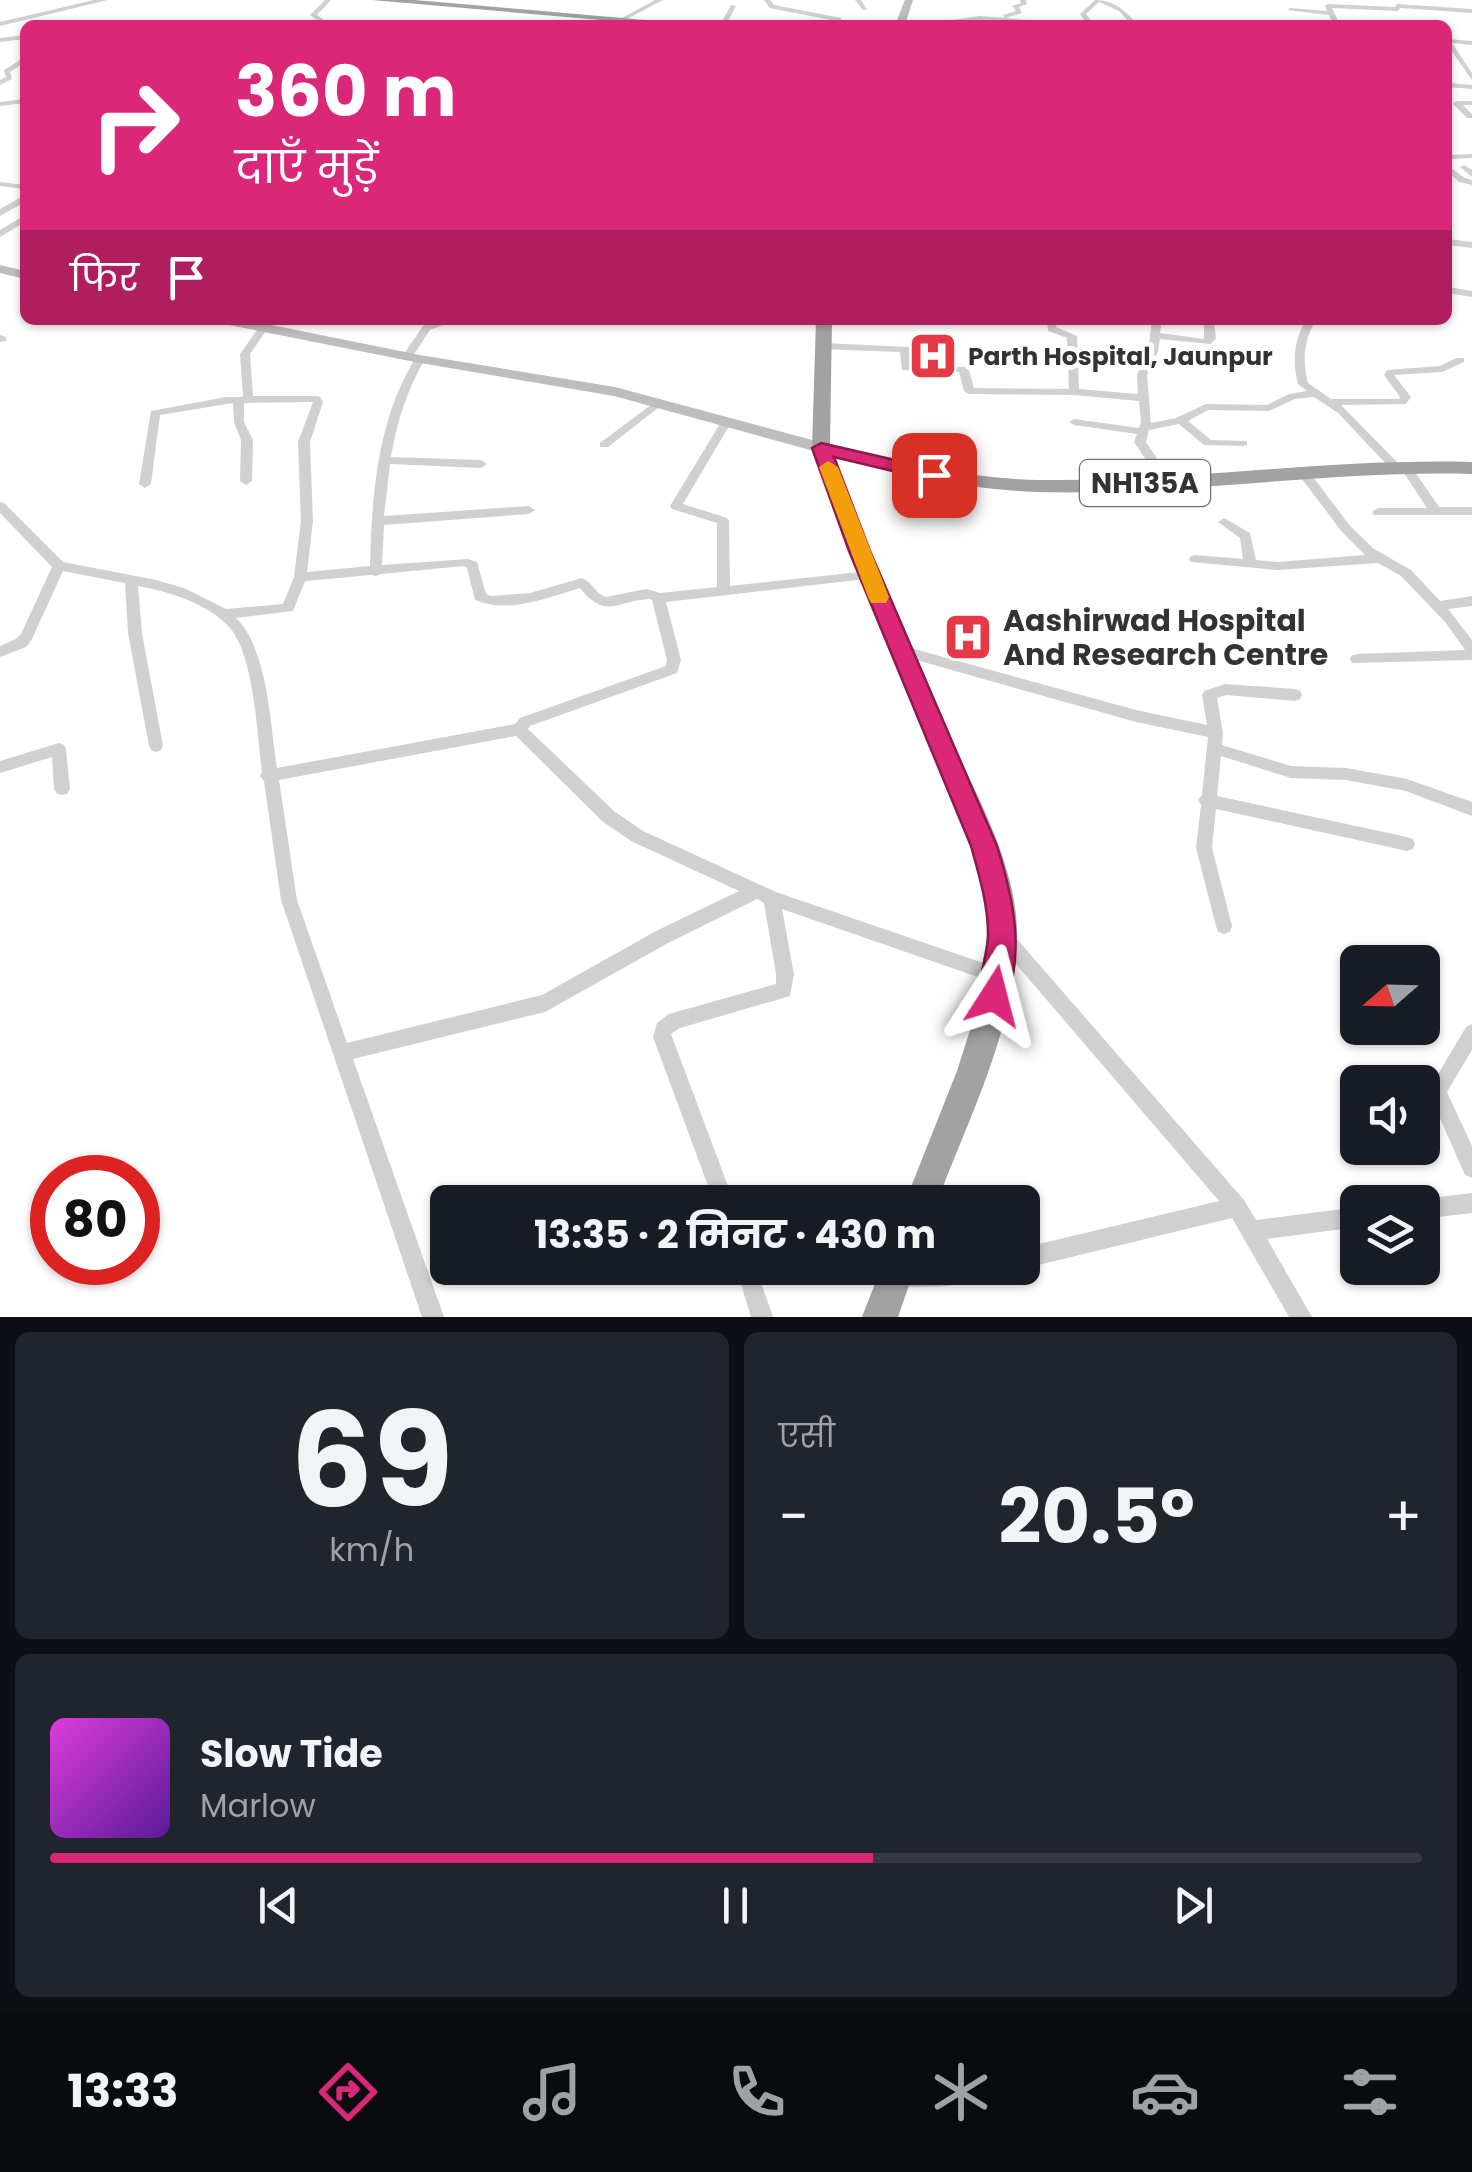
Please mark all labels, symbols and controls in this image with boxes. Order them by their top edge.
text: 360 m [235,42,457,141]
icon: right [70,60,200,190]
text: दाएँ मुड़ें [235,136,378,199]
icon: arrive [159,250,214,305]
text: फिर [70,251,139,304]
hospital icon: Parth Hospital, Jaunpur [907,330,959,382]
place label: Parth Hospital, Jaunpur [968,339,1273,374]
pin [892,433,977,518]
icon: arrive [907,448,962,503]
road number: NH135A [1080,460,1210,506]
place label: Aashirwad Hospital And Research Centre [1003,599,1328,676]
hospital icon: Aashirwad Hospital And Research Centre [942,611,994,663]
position arrow [942,944,1046,1048]
north arrow [1340,945,1440,1045]
map controls [1340,945,1440,1285]
button: sound [1340,1065,1440,1165]
speed limit sign: 80 [30,1155,160,1285]
button: layers [1340,1185,1440,1285]
text: 13:35 · 2 मिनट · 430 m [534,1208,936,1261]
text: 69 [290,1369,453,1552]
text: एसी [779,1413,835,1458]
text: 20.5° [998,1464,1195,1569]
text: − [779,1478,809,1555]
text: + [1384,1478,1422,1555]
text: km/h [329,1527,414,1572]
text: Slow Tide [200,1727,383,1780]
text: Marlow [200,1783,316,1828]
icon: previous [251,1878,306,1933]
icon: pause [708,1878,763,1933]
icon: next [1166,1878,1221,1933]
icon: directions [313,2057,383,2127]
icon: music [517,2057,587,2127]
icon: phone [722,2057,792,2127]
icon: climate [926,2057,996,2127]
icon: car [1130,2057,1200,2127]
icon: filters [1335,2057,1405,2127]
text: 13:33 [67,2060,179,2123]

